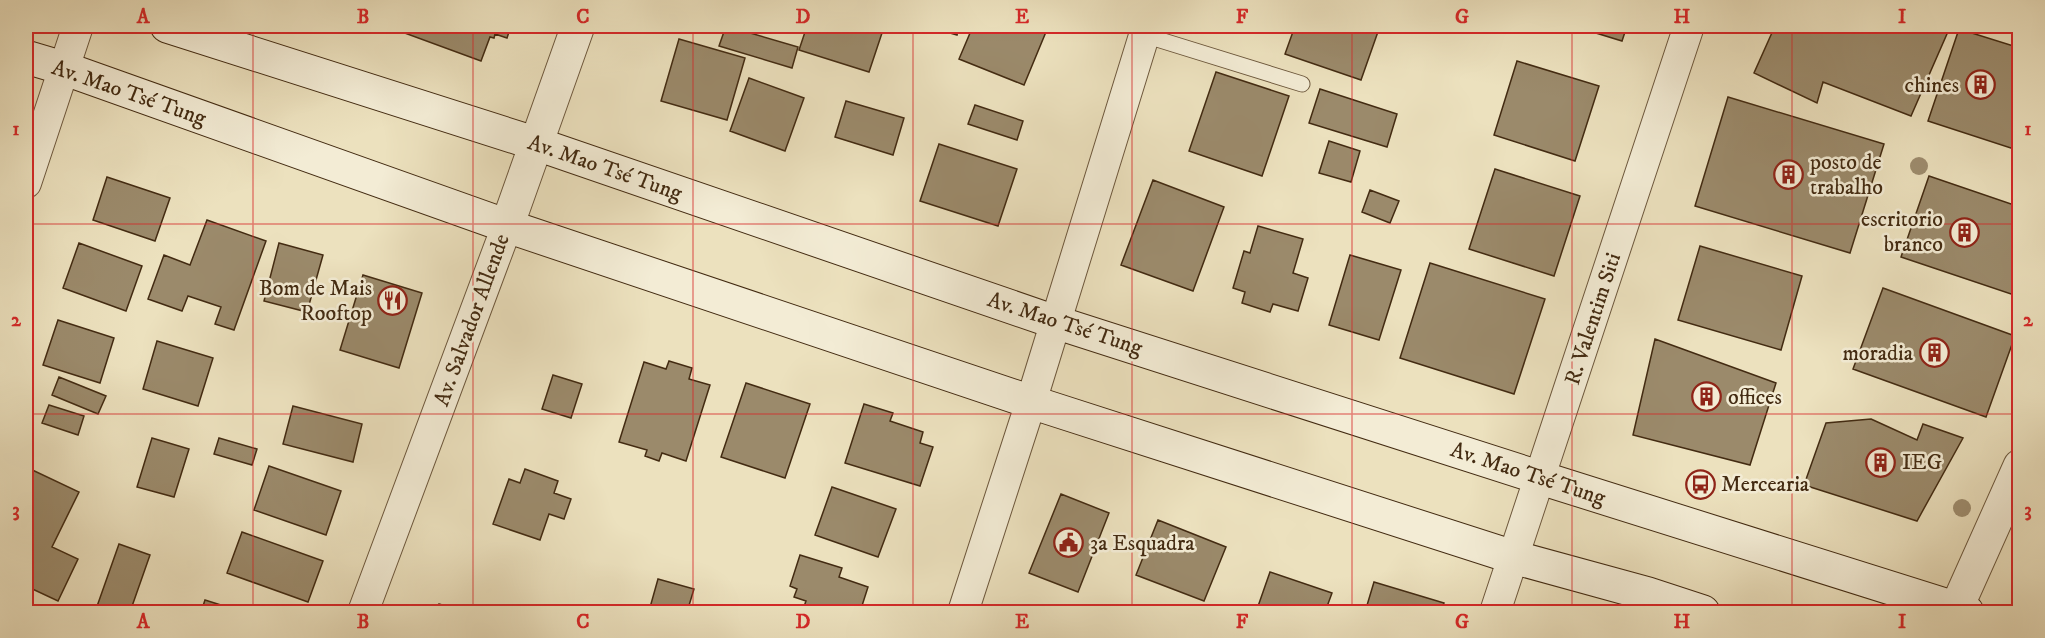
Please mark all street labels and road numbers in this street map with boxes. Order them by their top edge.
street label: Av. Mao Tsé Tung [48,54,210,132]
street label: Av. Mao Tsé Tung [524,129,686,207]
street label: Av. Salvador Allende [428,230,516,410]
street label: R. Valentim Siti [1559,250,1627,388]
street label: Av. Mao Tsé Tung [984,286,1146,362]
street label: Av. Mao Tsé Tung [1447,436,1609,512]

